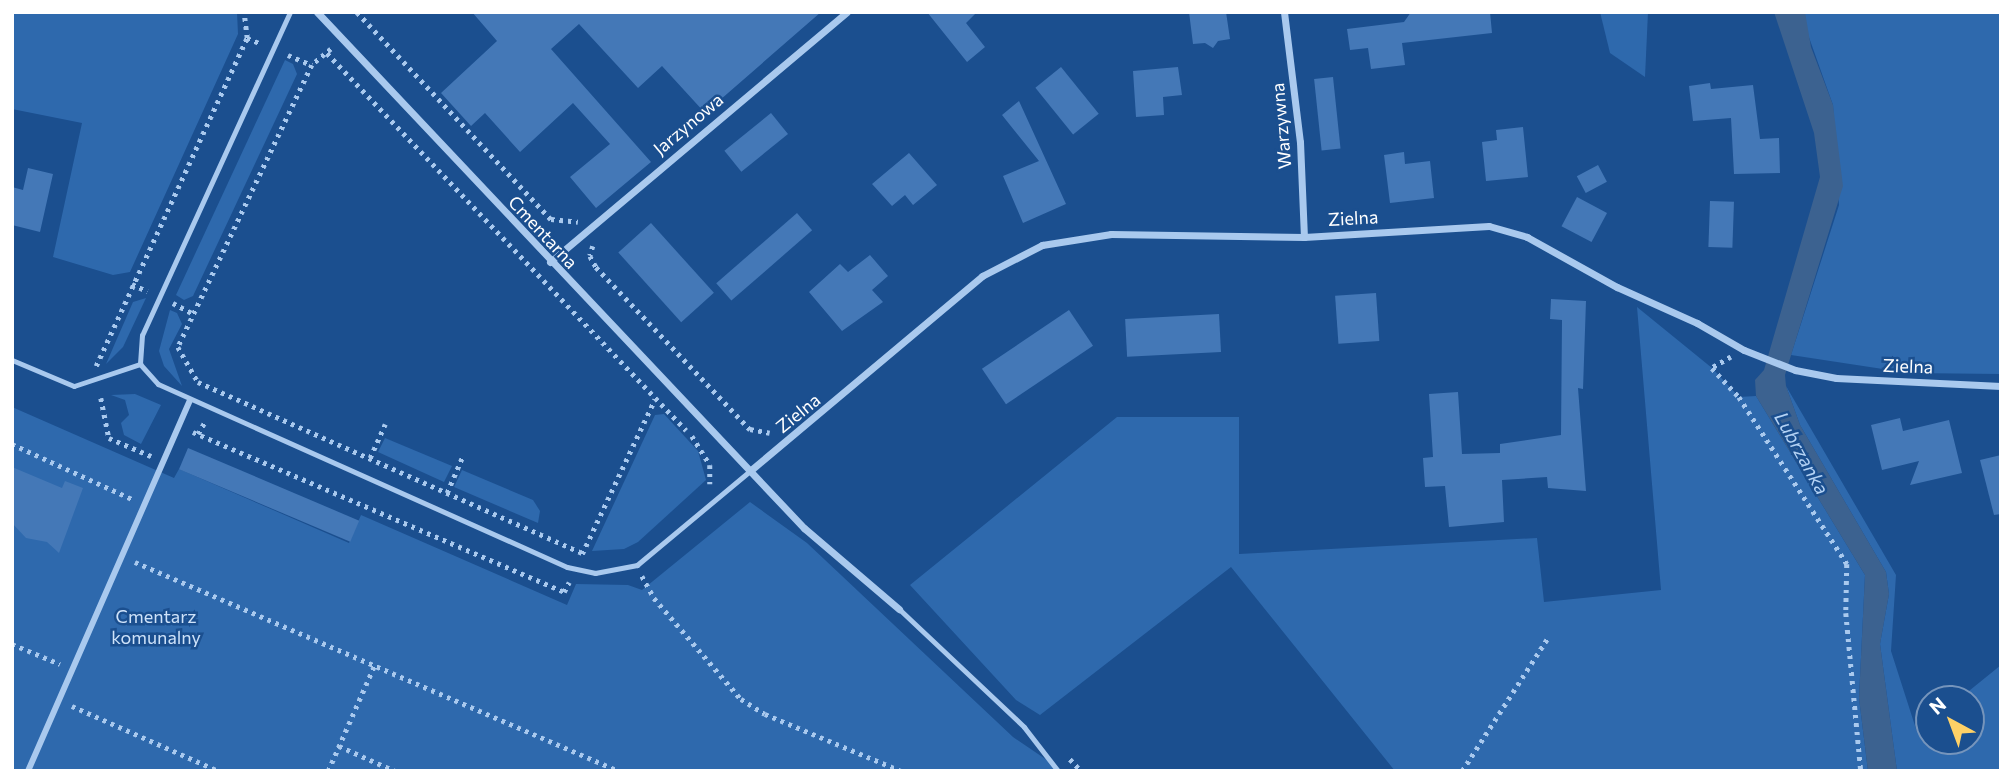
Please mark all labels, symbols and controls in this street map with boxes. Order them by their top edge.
street label: Warzywna [1266,82,1296,170]
street label: Jarzynowa [649,89,727,159]
street label: Cmentarna [504,191,582,273]
street label: Zielna [1327,206,1379,230]
street label: Zielna [1882,354,1934,378]
street label: Zielna [772,389,824,437]
water label: Lubrzanka [1770,408,1834,498]
park label: Cmentarz komunalny [111,606,201,648]
north arrow [1915,685,1985,755]
text: N [1924,692,1950,719]

